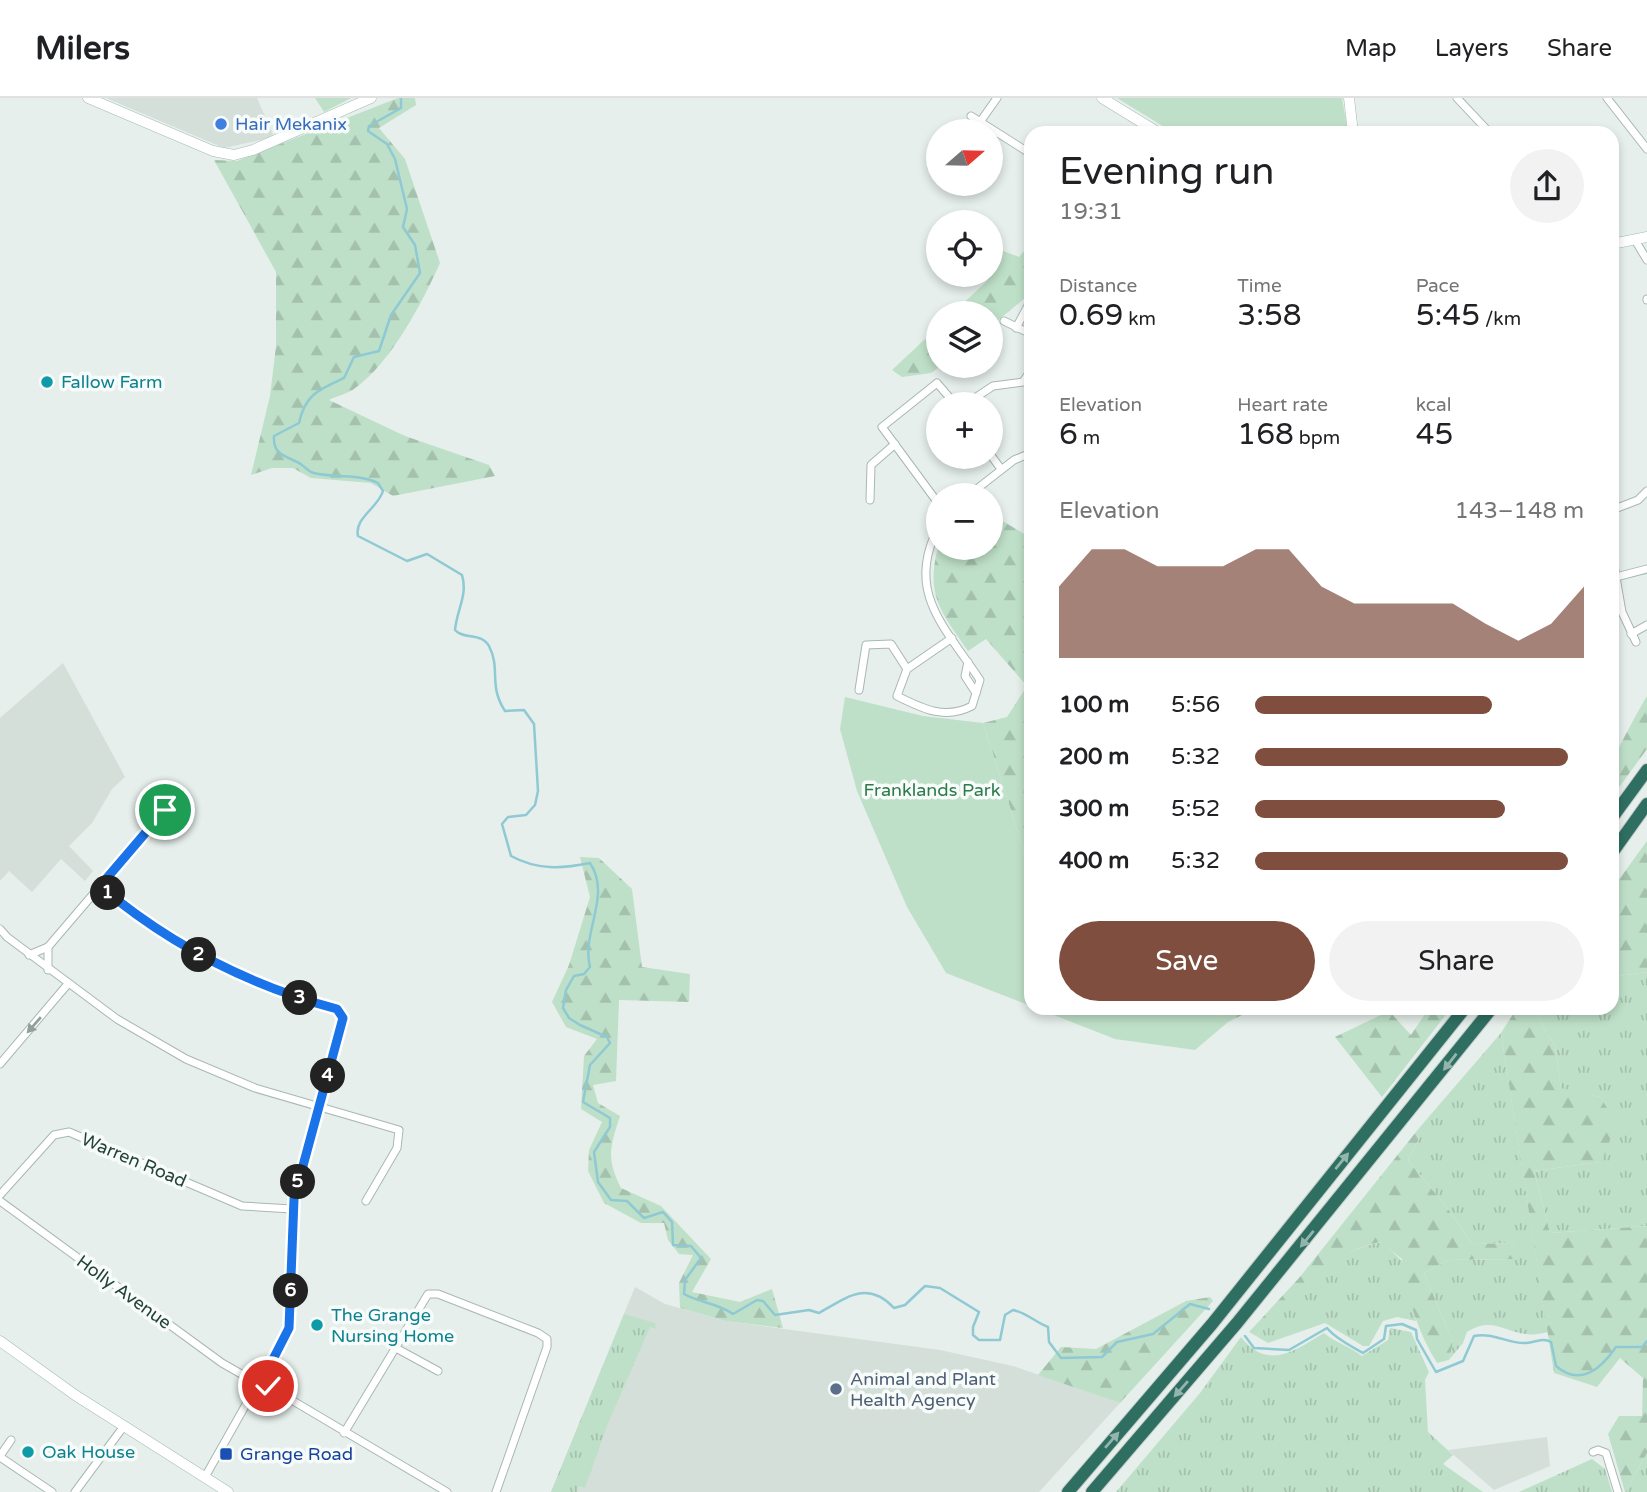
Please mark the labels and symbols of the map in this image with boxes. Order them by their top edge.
place label: Hair Mekanix [235,113,347,135]
marker: Hair Mekanix [213,116,229,132]
north arrow [926,119,1003,196]
place label: Fallow Farm [61,371,163,393]
marker: Fallow Farm [39,374,55,390]
park label: Franklands Park [864,779,1001,801]
pin [135,780,195,840]
pin: 1 [90,876,126,910]
pin: 2 [182,938,216,972]
pin: 3 [282,981,318,1016]
one-way arrow [26,1016,42,1034]
one-way arrow [1442,1052,1457,1070]
pin: 4 [310,1058,346,1094]
street label: Warren Road [78,1128,190,1192]
one-way arrow [1334,1153,1349,1170]
pin: 5 [280,1164,316,1200]
one-way arrow [1299,1229,1314,1247]
street label: Holly Avenue [72,1250,176,1334]
pin: 6 [274,1274,308,1308]
place label: The Grange Nursing Home [331,1304,454,1347]
marker: The Grange Nursing Home [309,1317,325,1333]
pin [238,1356,298,1416]
place label: Animal and Plant Health Agency [850,1368,996,1411]
one-way arrow [1174,1380,1189,1397]
marker: Animal and Plant Health Agency [828,1381,844,1397]
one-way arrow [1104,1431,1120,1449]
place label: Oak House [42,1441,135,1463]
place label: Grange Road [240,1443,353,1465]
marker: Oak House [20,1444,36,1460]
marker: Grange Road [218,1446,234,1462]

